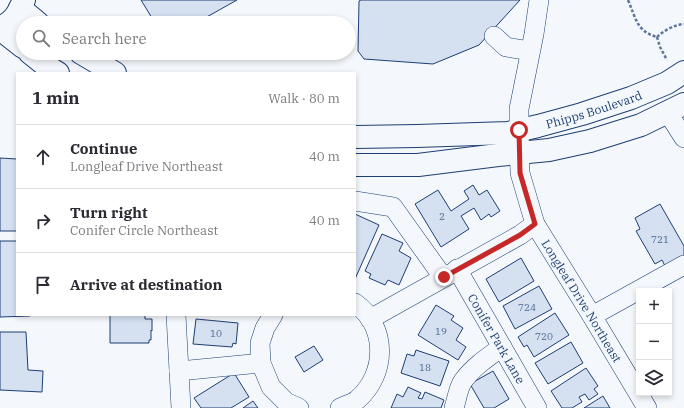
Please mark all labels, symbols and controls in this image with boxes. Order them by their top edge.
search box [16,16,356,60]
icon: search [30,27,52,49]
text: Search here [62,29,147,48]
text: 1 min [32,87,80,109]
street label: Phipps Boulevard [544,87,644,131]
text: Walk · 80 m [268,90,340,107]
route start [510,121,528,139]
text: Continue [70,139,137,158]
icon: ahead [32,146,54,168]
text: 40 m [309,148,340,165]
text: Longleaf Drive Northeast [70,158,223,175]
text: Turn right [70,203,148,222]
icon: right [32,210,54,232]
house number: 2 [439,210,445,223]
text: 40 m [309,212,340,229]
text: Conifer Circle Northeast [70,222,218,239]
house number: 721 [651,233,669,246]
street label: Longleaf Drive Northeast [539,237,625,365]
route end [435,268,453,286]
icon: arrive [32,274,54,296]
text: Arrive at destination [70,275,222,294]
map controls [636,288,672,396]
button: + [636,288,672,324]
street label: Conifer Park Lane [465,291,529,386]
house number: 724 [518,301,536,314]
button: − [636,324,672,360]
house number: 19 [435,325,447,338]
house number: 10 [210,327,222,340]
house number: 720 [535,330,553,343]
button: layers [636,360,672,396]
house number: 18 [419,361,431,374]

